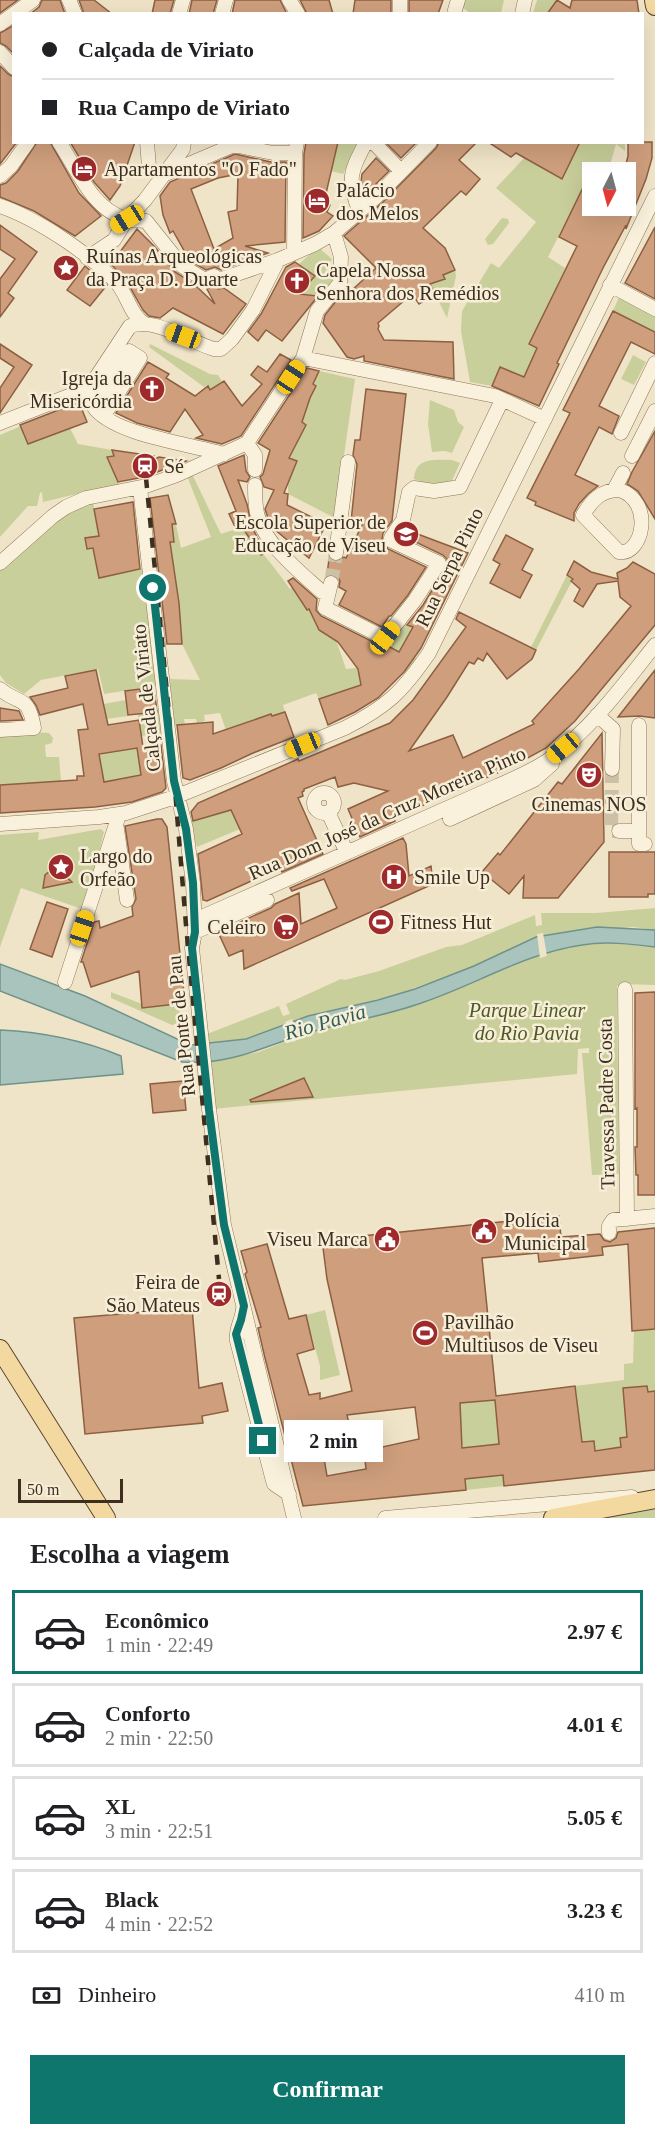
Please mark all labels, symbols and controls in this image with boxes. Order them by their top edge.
text: Calçada de Viriato [78,37,254,62]
text: Rua Campo de Viriato [78,95,290,120]
hotel icon: Apartamentos "O Fado" [69,154,99,184]
place label: Apartamentos "O Fado" [104,158,297,181]
north arrow [582,162,636,216]
map controls [582,162,636,216]
place label: Palácio dos Melos [336,179,419,224]
hotel icon: Palácio dos Melos [302,186,332,216]
car [107,202,147,236]
place label: Ruínas Arqueológicas da Praça D. Duarte [86,245,262,291]
place icon: Ruínas Arqueológicas da Praça D. Duarte [51,253,81,283]
place label: Capela Nossa Senhora dos Remédios [316,259,500,304]
church icon: Capela Nossa Senhora dos Remédios [282,266,312,296]
car [163,321,203,351]
car [274,357,308,397]
place label: Igreja da Misericórdia [30,367,132,412]
church icon: Igreja da Misericórdia [137,374,167,404]
station icon: Sé [130,451,160,481]
place label: Sé [164,455,184,477]
street label: Rua Serpa Pinto [411,504,488,631]
place label: Escola Superior de Educação de Viseu [234,511,386,557]
school or university icon: Escola Superior de Educação de Viseu [391,519,421,549]
route start [139,574,166,601]
car [367,618,403,658]
street label: Calçada de Viriato [127,623,166,773]
car [283,730,323,760]
car [543,730,583,766]
street label: Rua Dom José da Cruz Moreira Pinto [245,742,529,884]
theatre icon: Cinemas NOS [574,760,604,790]
place label: Cinemas NOS [532,793,647,815]
place label: Largo do Orfeão [80,845,152,890]
place icon: Largo do Orfeão [46,852,76,882]
hospital icon: Smile Up [379,862,409,892]
place label: Smile Up [414,866,490,889]
sports icon: Fitness Hut [366,907,396,937]
car [68,908,96,948]
place label: Fitness Hut [400,911,492,933]
supermarket icon: Celeiro [271,912,301,942]
place label: Celeiro [207,916,266,938]
street label: Rua Ponte de Pau [163,954,199,1098]
water label: Rio Pavia [281,999,368,1045]
park label: Parque Linear do Rio Pavia [468,999,585,1044]
street label: Travessa Padre Costa [594,1018,618,1190]
place label: Polícia Municipal [504,1209,587,1255]
public building icon: Polícia Municipal [469,1216,499,1246]
public building icon: Viseu Marca [372,1224,402,1254]
place label: Viseu Marca [266,1228,368,1250]
place label: Feira de São Mateus [106,1271,200,1316]
station icon: Feira de São Mateus [204,1279,234,1309]
place label: Pavilhão Multiusos de Viseu [444,1311,598,1356]
sports icon: Pavilhão Multiusos de Viseu [410,1318,440,1348]
callout: 2 min [284,1420,383,1462]
route end [249,1427,276,1454]
text: 2 min [309,1430,358,1452]
scale bar [18,1476,123,1504]
text: 50 m [27,1481,59,1498]
text: Escolha a viagem [30,1539,230,1569]
icon: car [33,1605,87,1659]
text: Econômico [105,1608,209,1633]
text: 2.97 € [567,1619,622,1644]
text: 1 min · 22:49 [105,1634,213,1656]
icon: car [33,1698,87,1752]
text: Conforto [105,1701,191,1726]
text: 4.01 € [567,1712,622,1737]
text: 2 min · 22:50 [105,1727,213,1749]
icon: car [33,1791,87,1845]
text: XL [105,1794,136,1819]
text: 5.05 € [567,1805,622,1830]
text: 3 min · 22:51 [105,1820,213,1842]
icon: car [33,1884,87,1938]
text: Black [105,1887,159,1912]
text: 3.23 € [567,1898,622,1923]
text: 4 min · 22:52 [105,1913,213,1935]
icon: cash [30,1979,63,2012]
text: Dinheiro [78,1982,156,2007]
text: 410 m [574,1984,625,2006]
button: Confirmar [30,2055,625,2124]

